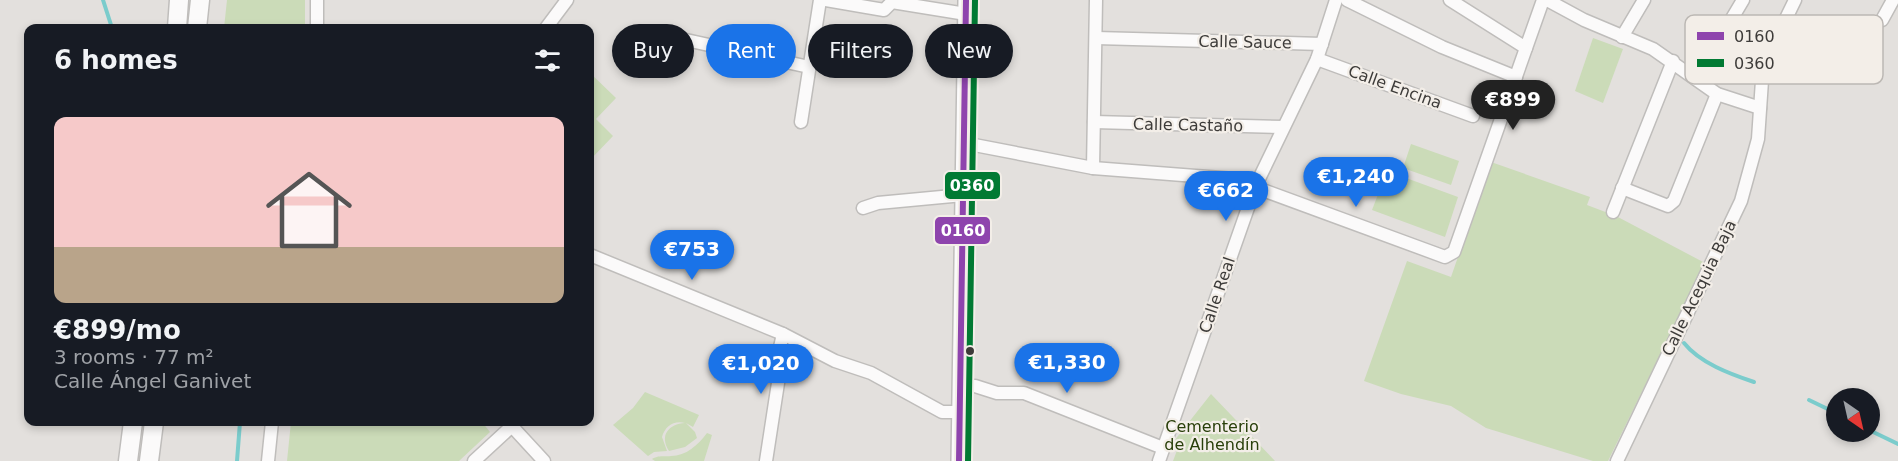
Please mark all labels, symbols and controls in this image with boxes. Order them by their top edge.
legend [1685,15,1883,84]
chip: Buy [612,24,694,78]
chip: Rent [706,24,796,78]
chip: Filters [808,24,913,78]
chip: New [925,24,1013,78]
text: 0160 [1734,27,1775,46]
street label: Calle Sauce [1198,32,1292,52]
icon: filters [531,44,564,77]
text: 6 homes [54,45,178,75]
text: 0360 [1734,54,1775,73]
street label: Calle Encina [1346,61,1444,113]
pin: €899 [1477,80,1549,131]
text: €899 [1485,87,1541,111]
street label: Calle Castaño [1133,115,1243,135]
icon: home [255,156,363,264]
pin: €1,240 [1307,157,1405,208]
text: €1,240 [1317,164,1395,188]
line badge: 0360 [944,171,1001,200]
pin: €662 [1190,171,1262,222]
text: 0360 [950,176,994,195]
text: €662 [1198,178,1254,202]
line badge: 0160 [934,216,991,245]
street label: Calle Acequia Baja [1658,217,1740,359]
text: 0160 [941,221,985,240]
pin: €753 [656,230,728,281]
text: €753 [664,237,720,261]
street label: Calle Real [1195,254,1239,336]
text: €899/mo [54,315,181,345]
pin: €1,330 [1018,343,1116,394]
pin: €1,020 [712,344,810,395]
text: 3 rooms · 77 m² [54,345,214,369]
unlabelled marker [964,345,976,357]
text: €1,330 [1028,350,1106,374]
text: €1,020 [722,351,800,375]
text: Calle Ángel Ganivet [54,369,251,393]
north arrow [1826,388,1880,442]
map controls [1826,388,1880,442]
park label: Cementerio de Alhendín [1164,417,1260,454]

